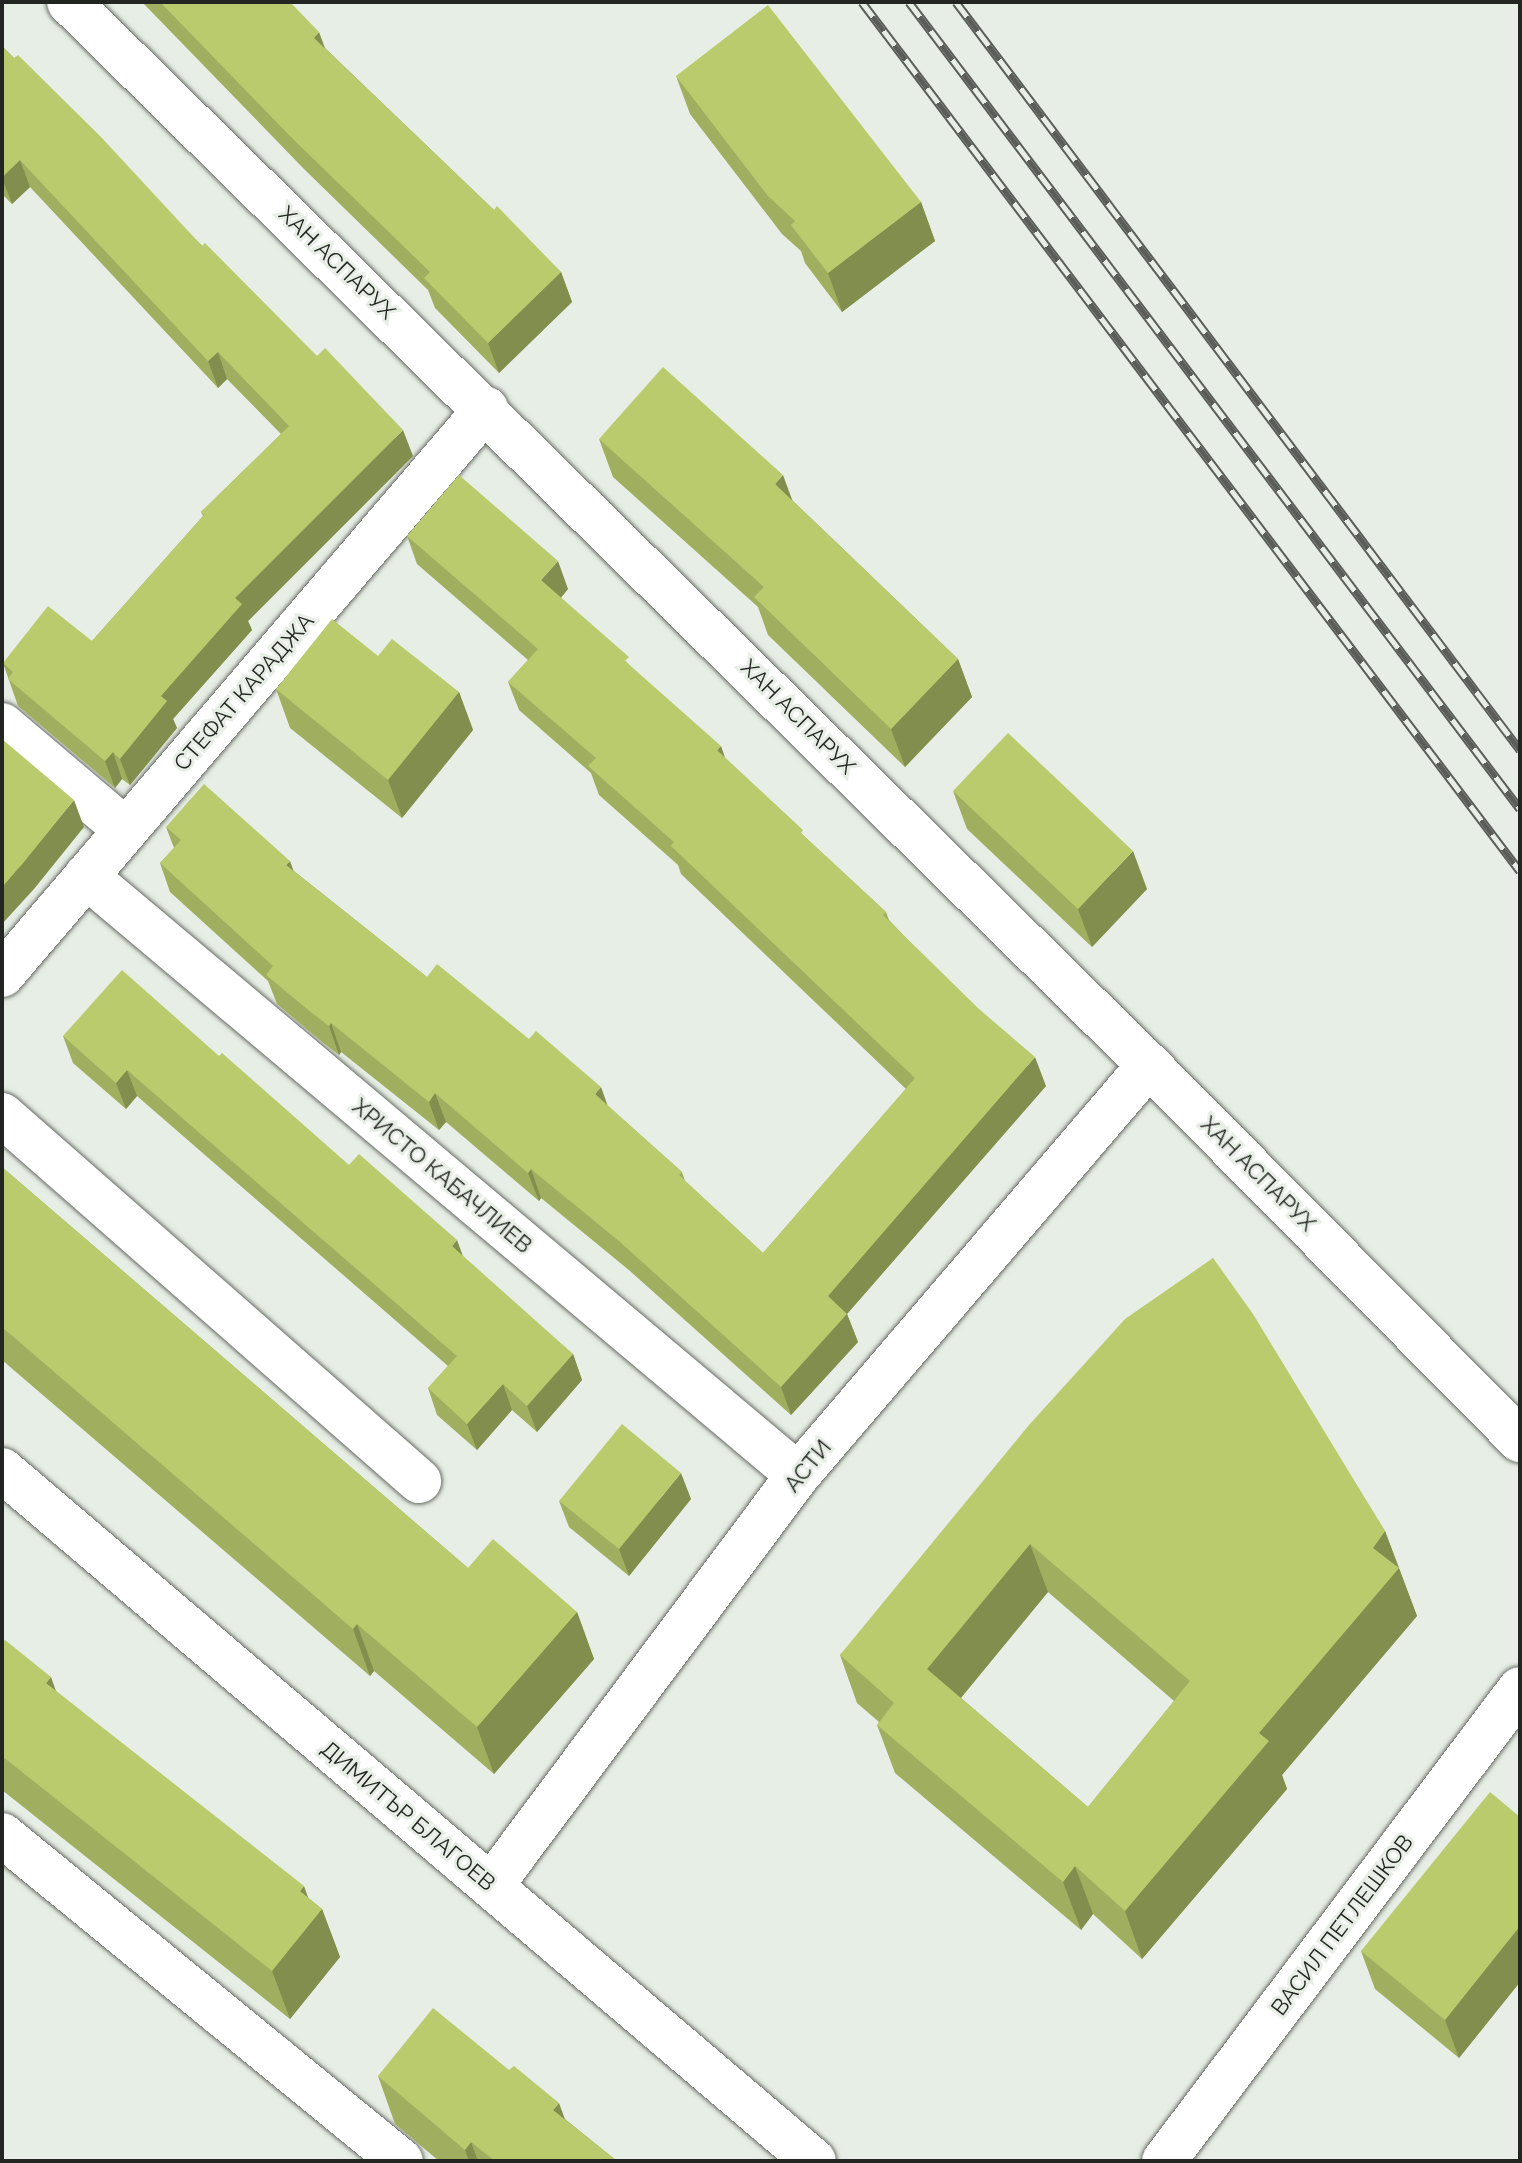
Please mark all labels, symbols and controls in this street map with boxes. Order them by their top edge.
street label: ХАН АСПАРУХ [273,201,401,325]
street label: СТЕФАТ КАРАДЖА [168,608,320,776]
street label: ХАН АСПАРУХ [735,654,861,780]
street label: ХРИСТО КАБАЧЛИЕВ [347,1093,537,1259]
street label: ХАН АСПАРУХ [1195,1111,1321,1237]
street label: АСТИ [779,1435,837,1497]
street label: ДИМИТЪР БЛАГОЕВ [316,1736,500,1896]
street label: ВАСИЛ ПЕТЛЕШКОВ [1266,1830,1418,2020]

